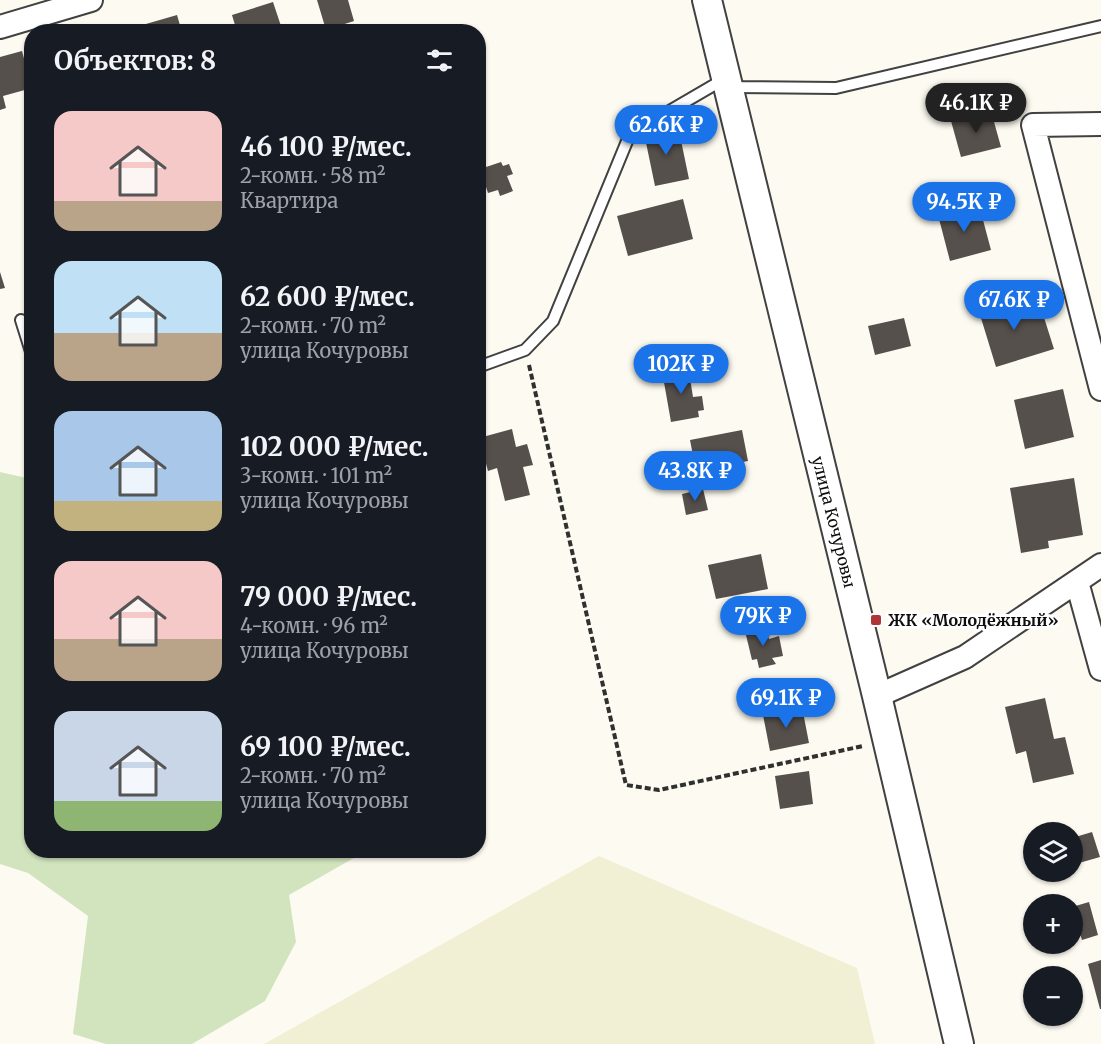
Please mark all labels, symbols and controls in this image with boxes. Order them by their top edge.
text: Объектов: 8 [54,44,216,77]
icon: filters [423,44,456,77]
pin: 46.1K ₽ [921,83,1031,134]
text: 46.1K ₽ [939,90,1013,115]
pin: 62.6K ₽ [611,105,721,156]
text: 62.6K ₽ [629,112,703,137]
text: 46 100 ₽/мес. [240,130,412,163]
icon: home [102,135,174,207]
text: 2-комн. · 58 m² [240,163,385,188]
pin: 94.5K ₽ [909,182,1019,233]
text: Квартира [240,188,338,213]
text: 94.5K ₽ [926,189,1002,214]
text: 62 600 ₽/мес. [240,280,415,313]
pin: 67.6K ₽ [959,280,1069,331]
icon: home [102,285,174,357]
text: 67.6K ₽ [978,287,1050,312]
text: 2-комн. · 70 m² [240,313,386,338]
text: улица Кочуровы [240,338,409,363]
pin: 102K ₽ [632,344,730,395]
text: 102K ₽ [648,351,714,376]
text: 102 000 ₽/мес. [240,430,429,463]
icon: home [102,435,174,507]
pin: 43.8K ₽ [640,451,750,502]
street label: улица Кочуровы [808,454,860,590]
text: 43.8K ₽ [658,458,732,483]
text: 3-комн. · 101 m² [240,463,392,488]
text: улица Кочуровы [240,488,409,513]
text: 79 000 ₽/мес. [240,580,417,613]
icon: home [102,585,174,657]
pin: 79K ₽ [721,596,805,647]
text: 79K ₽ [734,603,792,628]
place label: ЖК «Молодёжный» [888,610,1059,630]
text: 4-комн. · 96 m² [240,613,388,638]
marker: ЖК «Молодёжный» [869,613,883,627]
text: улица Кочуровы [240,638,409,663]
pin: 69.1K ₽ [731,678,841,729]
text: 69.1K ₽ [750,685,822,710]
text: 69 100 ₽/мес. [240,730,411,763]
icon: home [102,735,174,807]
text: 2-комн. · 70 m² [240,763,386,788]
text: улица Кочуровы [240,788,409,813]
map controls [1023,822,1083,1026]
button: layers [1023,822,1083,882]
button: + [1023,894,1083,954]
button: − [1023,966,1083,1026]

